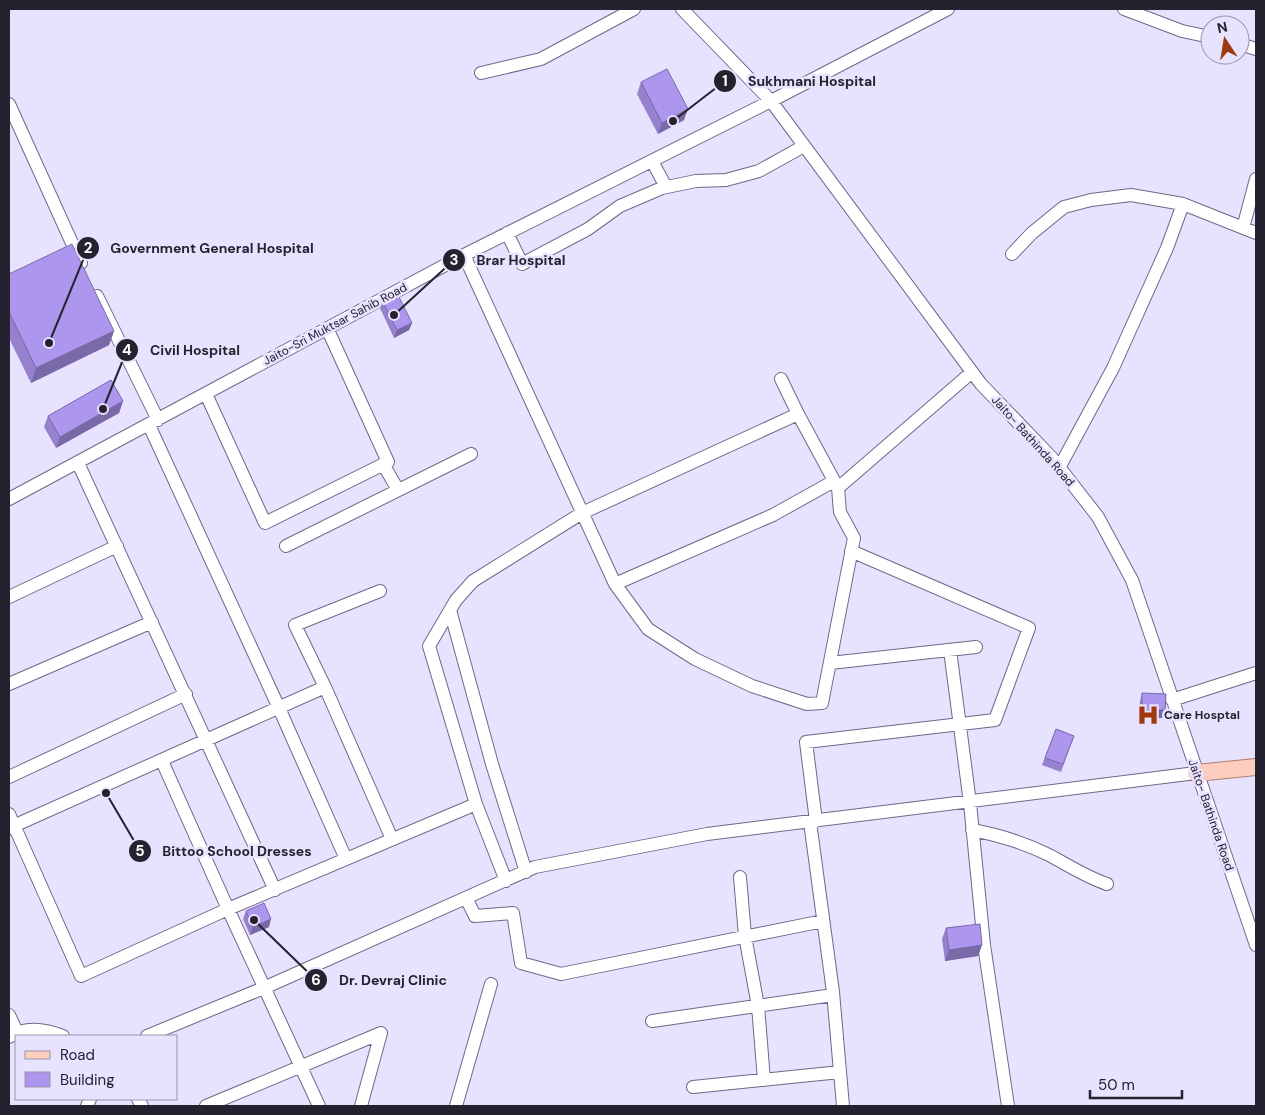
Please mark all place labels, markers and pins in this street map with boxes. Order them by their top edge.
callout: Sukhmani Hospital [713,67,886,96]
callout: Government General Hospital [76,233,324,262]
callout: Brar Hospital [441,246,575,275]
callout: Civil Hospital [115,335,250,364]
hospital icon: Care Hosptal [1135,702,1161,728]
place label: Care Hosptal [1164,707,1240,723]
callout: Bittoo School Dresses [127,836,322,865]
callout: Dr. Devraj Clinic [304,965,457,994]

